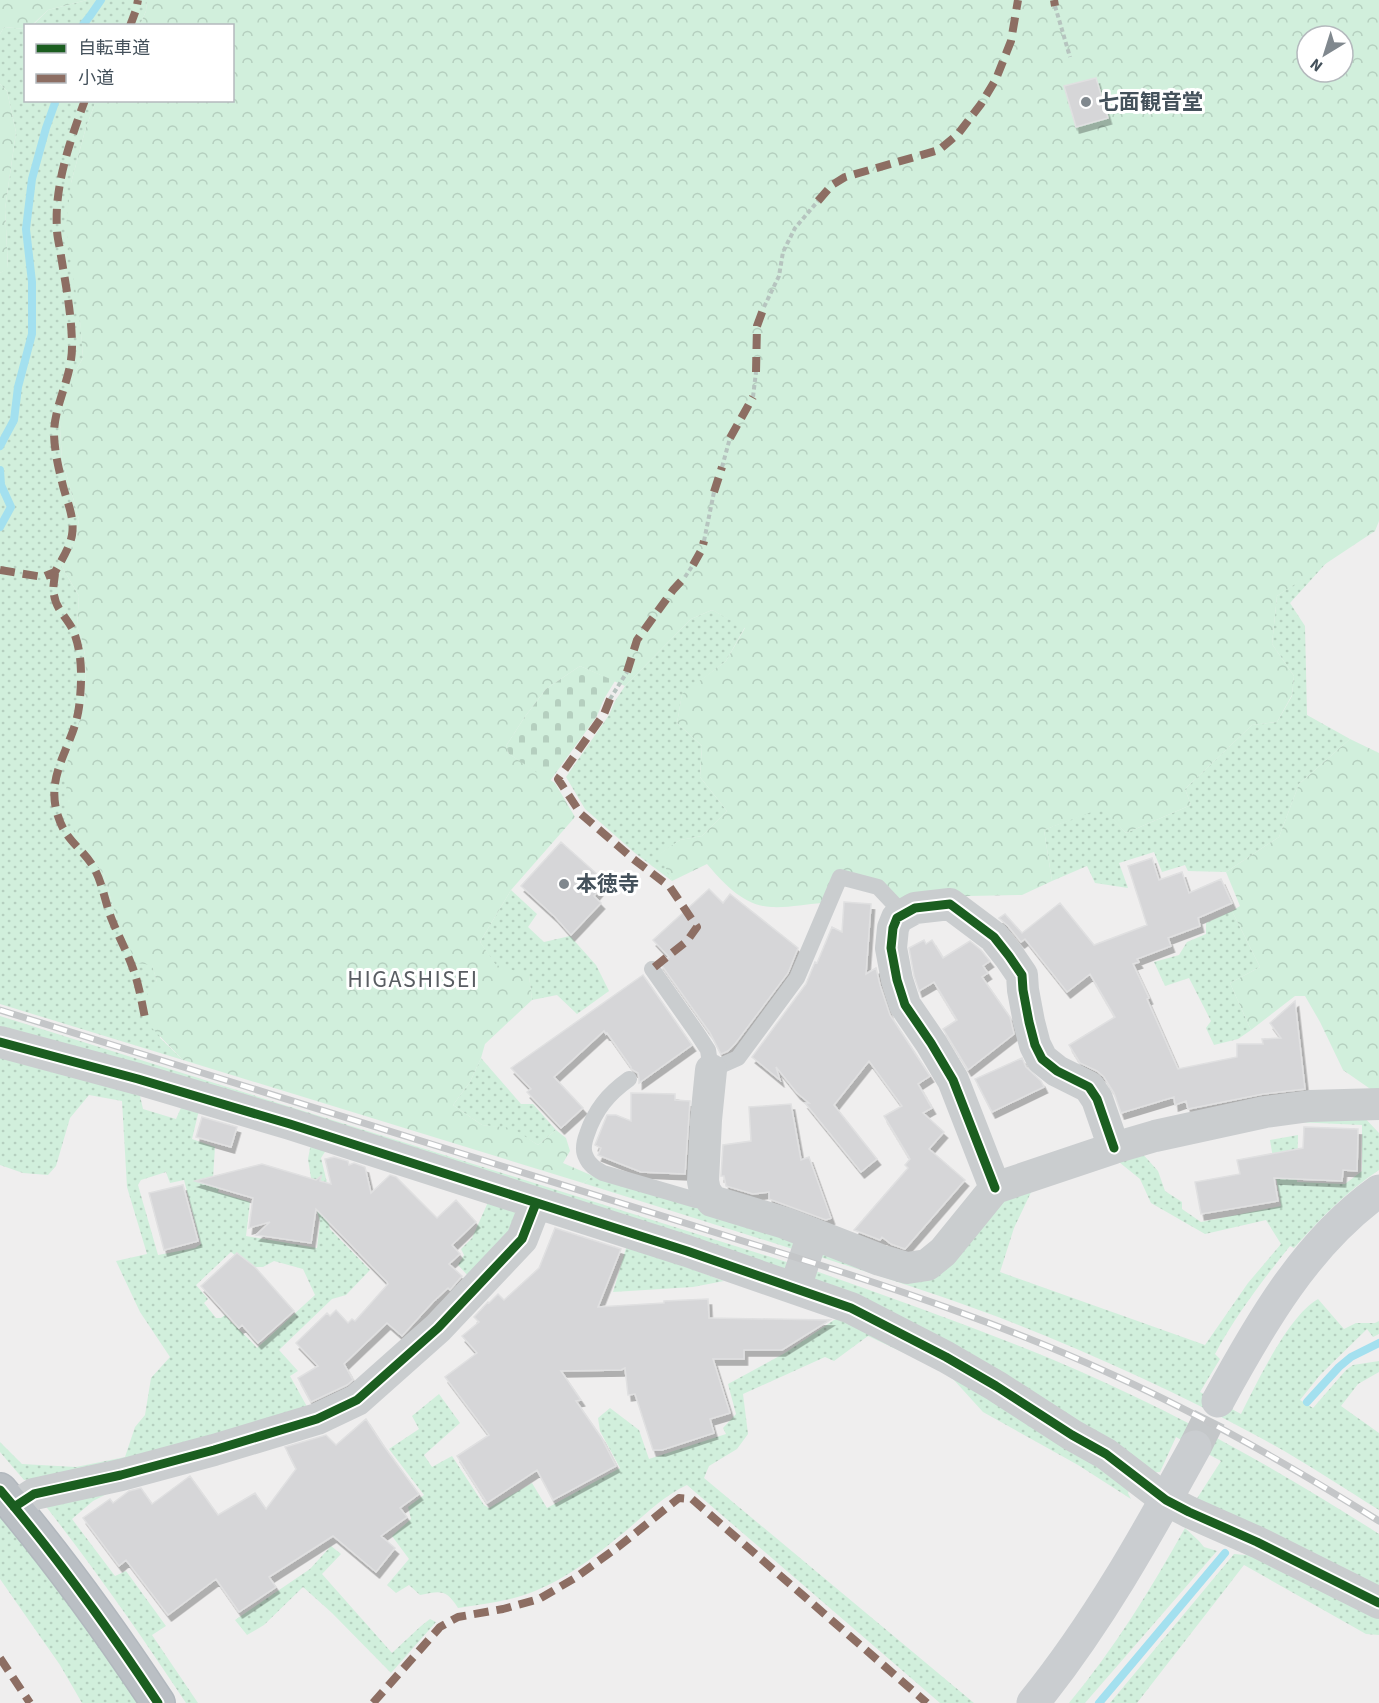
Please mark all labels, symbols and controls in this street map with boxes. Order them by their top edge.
legend [24,24,234,102]
north arrow [1295,24,1355,84]
text: 自転車道 [78,36,150,61]
text: N [1305,53,1327,77]
text: 小道 [78,66,114,91]
place label: 七面観音堂 [1098,87,1203,117]
marker: 七面観音堂 [1079,95,1093,109]
place label: 本徳寺 [576,869,639,899]
marker: 本徳寺 [557,877,571,891]
district label: HIGASHISEI [347,962,479,997]

